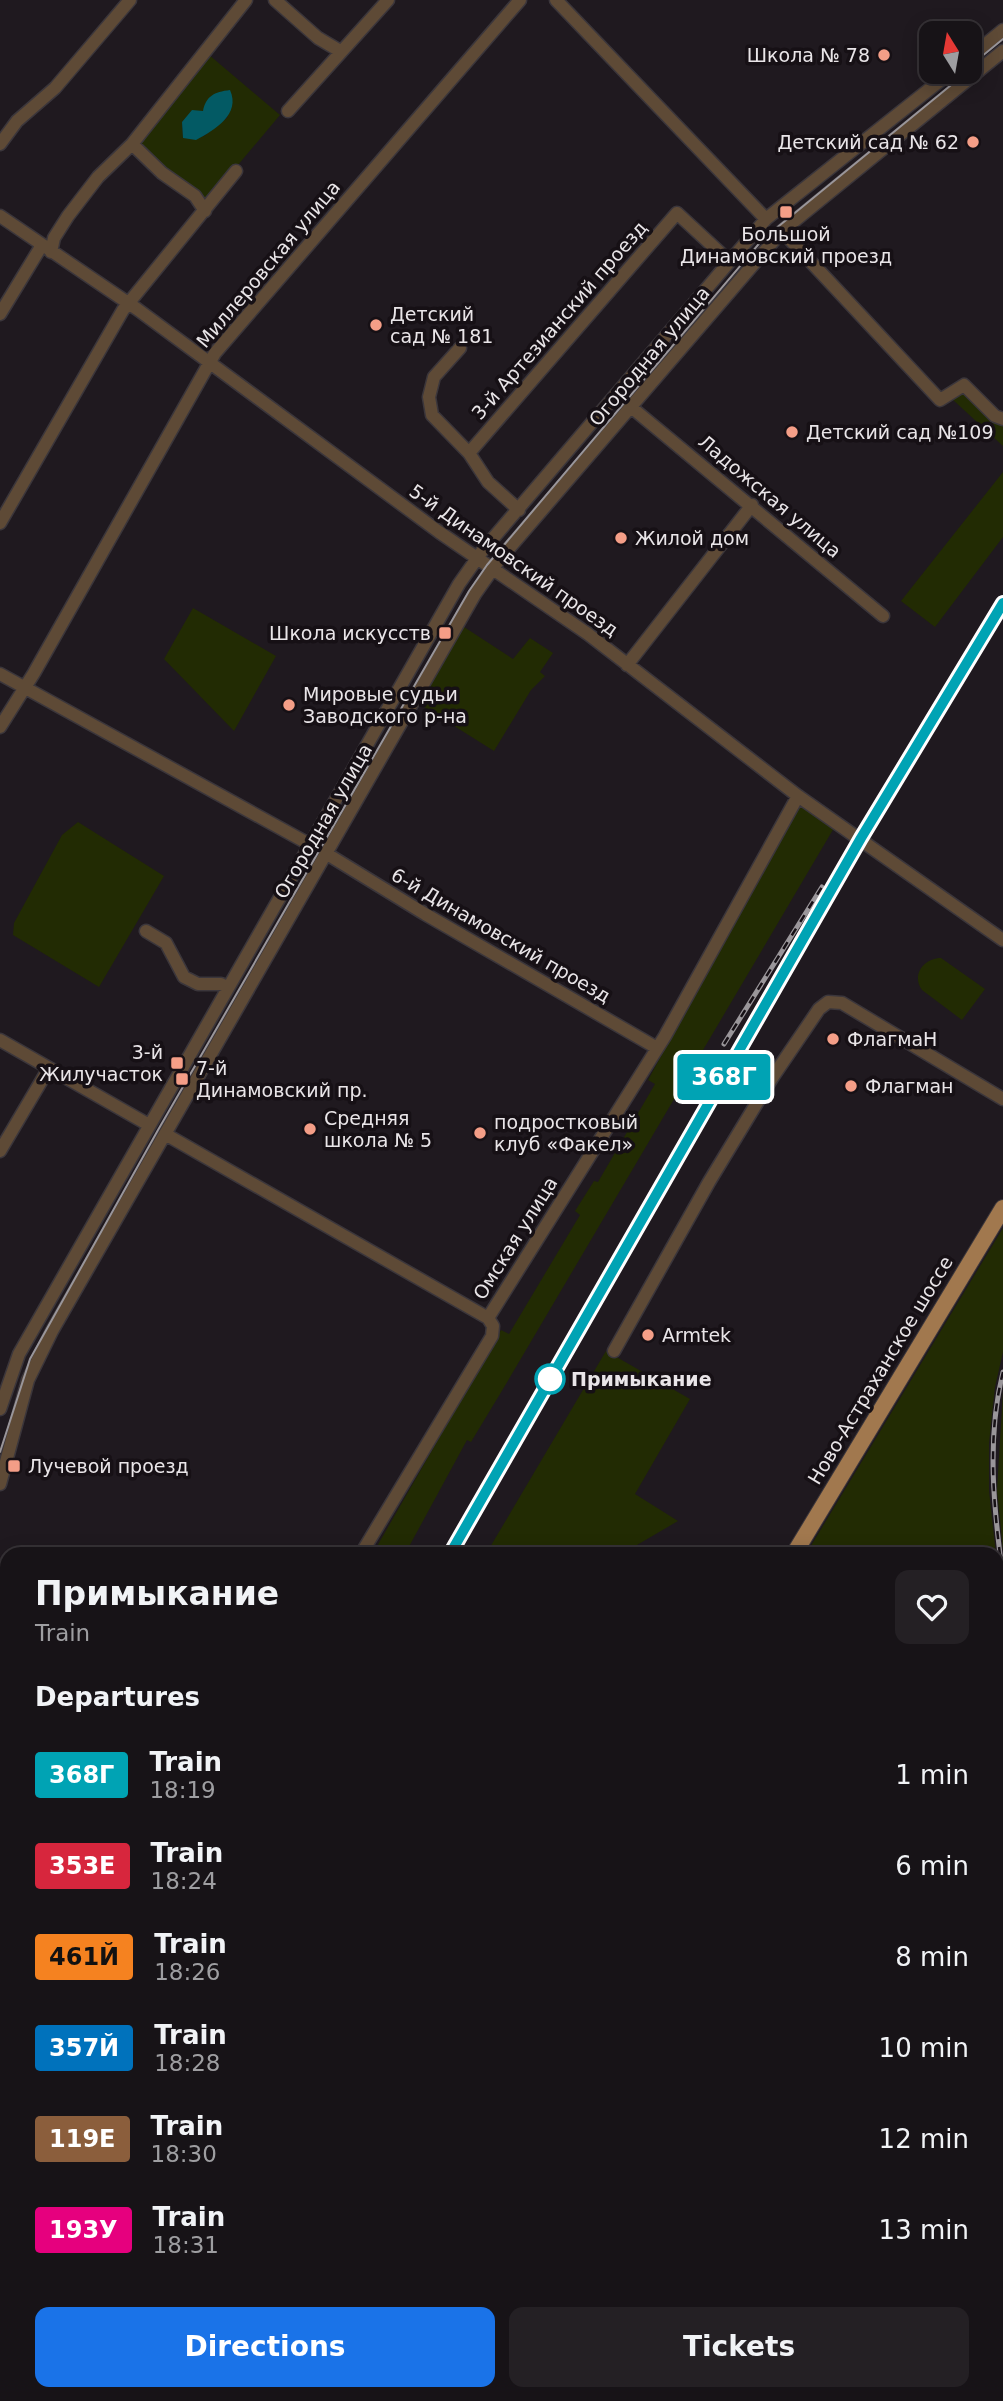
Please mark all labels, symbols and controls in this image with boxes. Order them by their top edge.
north arrow [919,21,982,84]
map controls [919,21,982,84]
place label: Школа № 78 [747,44,870,66]
marker: Школа № 78 [876,47,892,63]
place label: Детский сад № 62 [777,131,959,153]
marker: Детский сад № 62 [965,134,981,150]
street label: Миллеровская улица [192,176,344,352]
marker: Большой Динамовский проезд [778,204,794,220]
street label: 3-й Артезианский проезд [467,216,651,424]
place label: Большой Динамовский проезд [680,223,892,267]
street label: Огородная улица [584,282,714,430]
place label: Детский сад № 181 [390,303,493,347]
marker: Детский сад № 181 [368,317,384,333]
place label: Детский сад №109 [806,421,994,443]
marker: Детский сад №109 [784,424,800,440]
street label: Ладожская улица [694,430,846,562]
street label: 5-й Динамовский проезд [406,479,622,641]
place label: Жилой дом [635,527,749,549]
marker: Жилой дом [613,530,629,546]
place label: Школа искусств [269,622,431,644]
marker: Школа искусств [437,625,453,641]
place label: Мировые судьи Заводского р-на [303,683,467,727]
marker: Мировые судьи Заводского р-на [281,697,297,713]
street label: Огородная улица [270,740,376,902]
street label: 6-й Динамовский проезд [387,863,615,1007]
place label: ФлагмаН [847,1028,937,1050]
marker: ФлагмаН [825,1031,841,1047]
place label: 3-й Жилучасток [39,1041,163,1085]
line badge: 368Г [675,1054,773,1100]
marker: 3-й Жилучасток [169,1055,185,1071]
place label: 7-й Динамовский пр. [196,1057,368,1101]
text: 368Г [691,1063,757,1091]
marker: 7-й Динамовский пр. [174,1071,190,1087]
place label: Флагман [865,1075,954,1097]
marker: Флагман [843,1078,859,1094]
place label: Средняя школа № 5 [324,1107,432,1151]
place label: подростковый клуб «Факел» [494,1111,638,1155]
marker: Средняя школа № 5 [302,1121,318,1137]
marker: подростковый клуб «Факел» [472,1125,488,1141]
street label: Омская улица [468,1173,562,1303]
street label: Ново-Астраханское шоссе [803,1252,957,1488]
place label: Armtek [662,1324,731,1346]
marker: Armtek [640,1327,656,1343]
marker: Примыкание [535,1364,565,1394]
place label: Примыкание [571,1368,712,1390]
place label: Лучевой проезд [28,1455,189,1477]
marker: Лучевой проезд [6,1458,22,1474]
button: heart [895,1570,969,1644]
text: Примыкание [35,1574,279,1613]
text: Train [35,1620,90,1646]
text: Departures [35,1682,200,1712]
text: Train [149,1747,222,1777]
text: 1 min [895,1760,969,1790]
text: 368Г [49,1761,114,1789]
text: 18:19 [149,1777,216,1803]
text: Train [151,1838,223,1868]
text: 6 min [895,1851,969,1881]
text: 353Е [49,1852,116,1880]
text: 18:24 [151,1868,217,1894]
text: Train [154,1929,227,1959]
text: 8 min [895,1942,969,1972]
text: 461Й [49,1943,119,1971]
text: 18:26 [154,1959,220,1985]
text: Train [154,2020,227,2050]
text: 10 min [879,2033,969,2063]
text: 357Й [49,2034,119,2062]
text: 18:28 [154,2050,220,2076]
text: Train [151,2111,223,2141]
text: 12 min [879,2124,969,2154]
text: 119Е [49,2125,116,2153]
text: 18:30 [151,2141,217,2167]
text: Train [153,2202,225,2232]
text: 13 min [879,2215,969,2245]
text: 193У [49,2216,118,2244]
text: 18:31 [153,2232,219,2258]
button: Directions [35,2307,495,2387]
button: Tickets [509,2307,969,2387]

